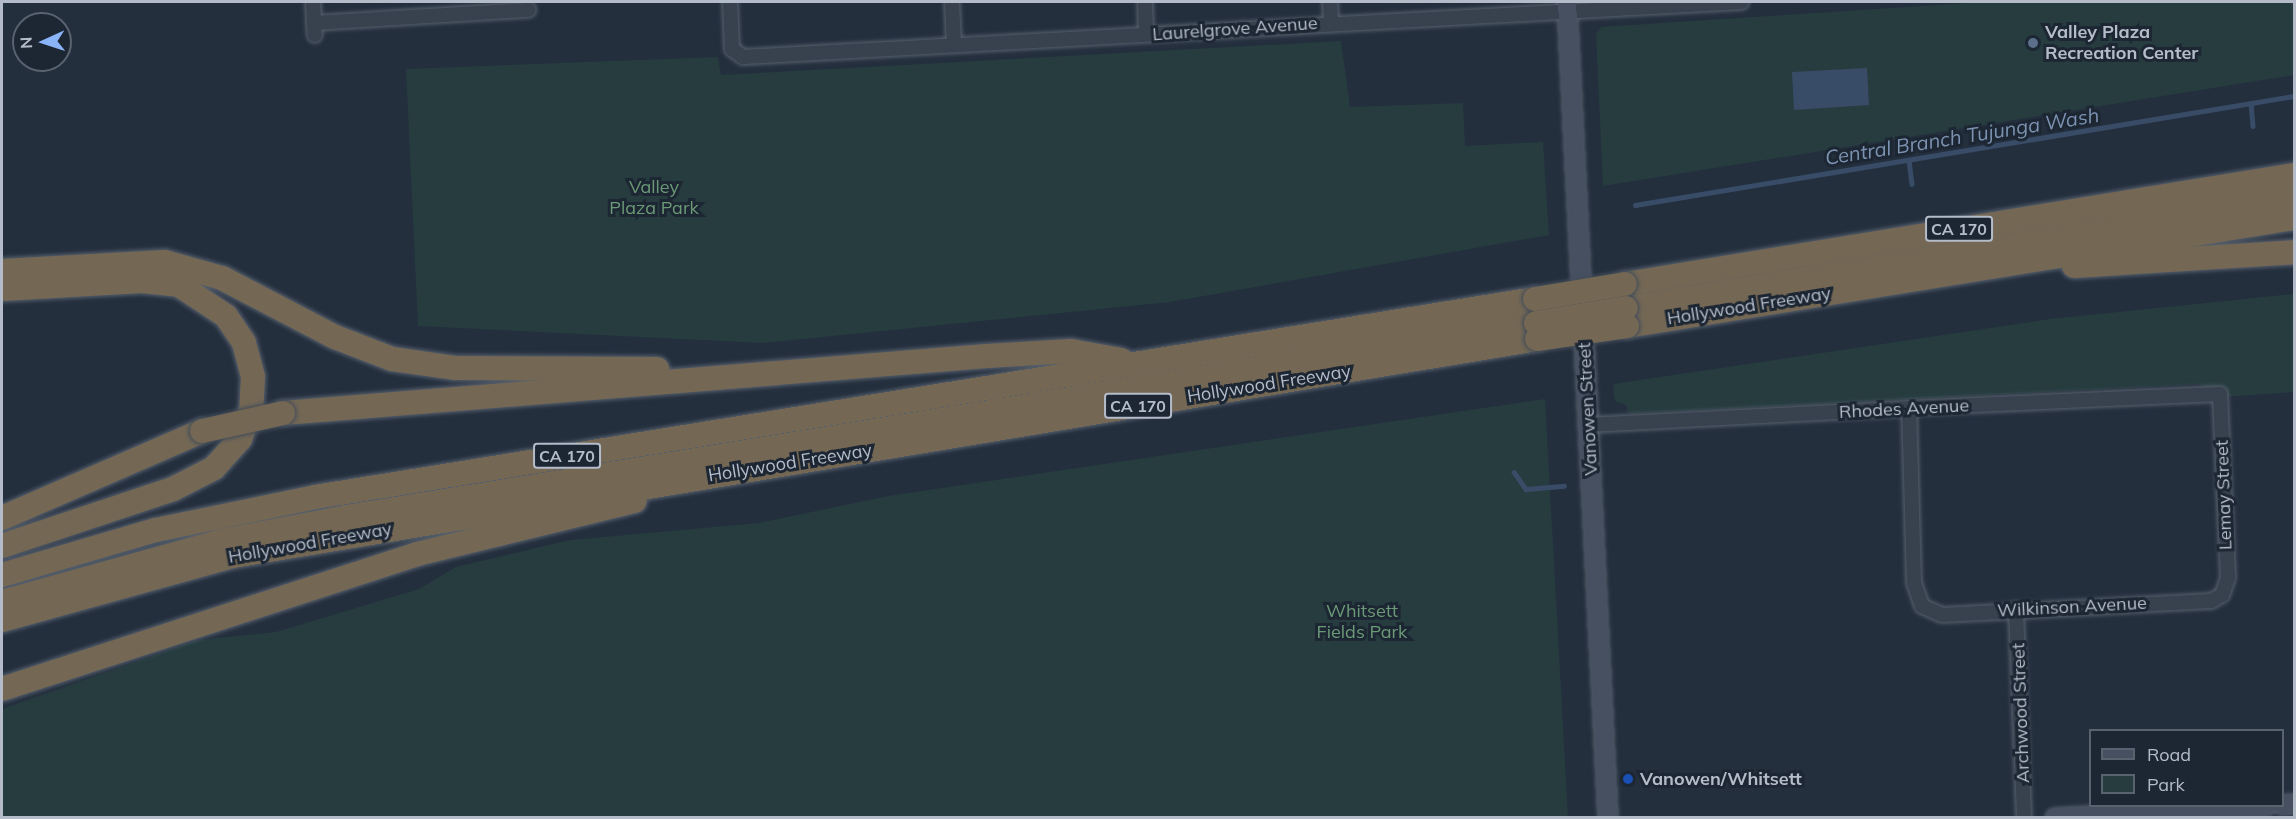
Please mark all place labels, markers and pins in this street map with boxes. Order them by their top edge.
place label: Valley Plaza Recreation Center [2045,22,2198,64]
marker: Valley Plaza Recreation Center [2026,36,2040,50]
place label: Vanowen/Whitsett [1640,768,1802,790]
marker: Vanowen/Whitsett [1621,772,1635,786]

